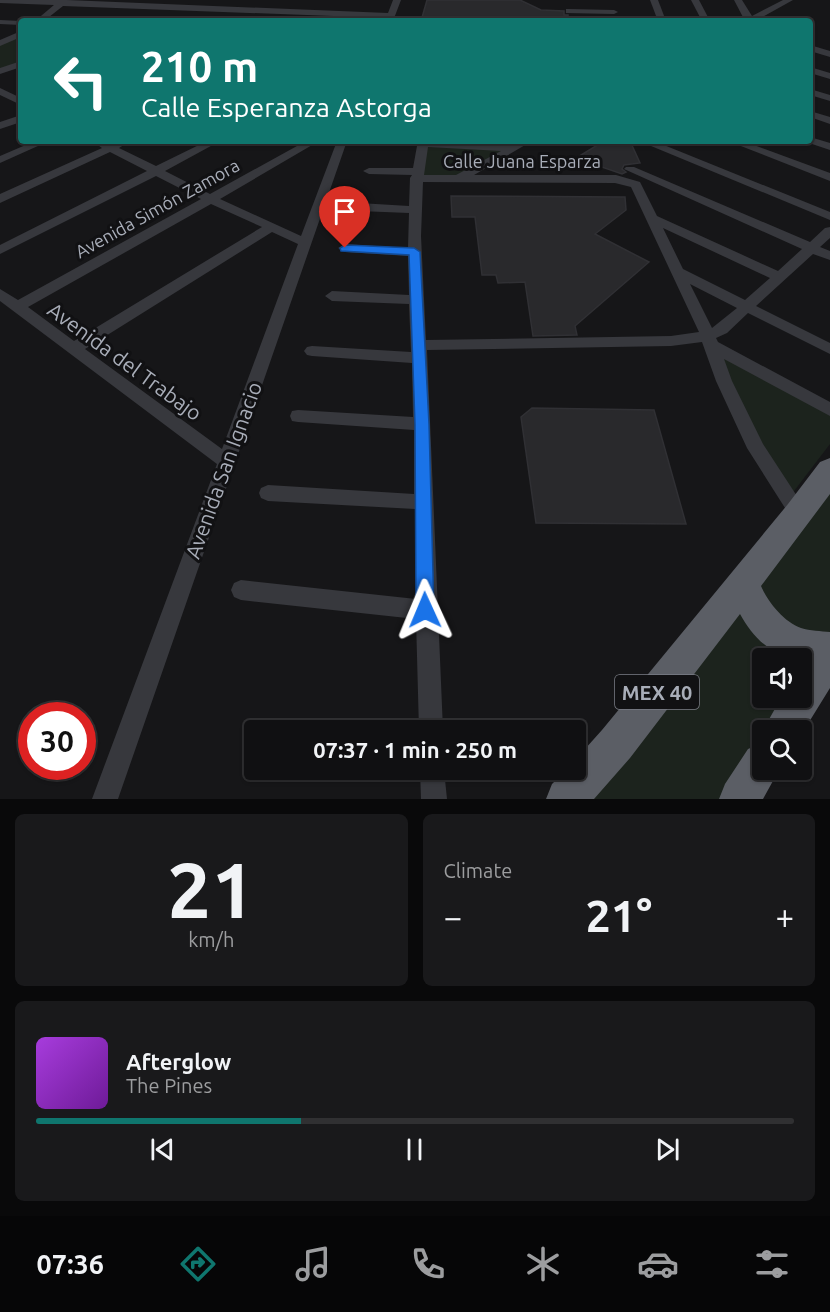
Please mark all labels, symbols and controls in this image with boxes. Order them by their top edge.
icon: left [42,42,120,120]
text: 210 m [141,43,258,90]
text: Calle Esperanza Astorga [141,92,432,122]
street label: Calle Juana Esparza [443,151,601,171]
street label: Avenida Simón Zamora [71,155,243,261]
pin [319,186,370,248]
icon: arrive [328,195,361,228]
street label: Avenida del Trabajo [43,297,207,425]
street label: Avenida San Ignacio [180,378,266,562]
position arrow [393,578,457,642]
map controls [752,648,812,780]
button: sound [752,648,812,708]
road number: MEX 40 [615,675,699,709]
speed limit sign: 30 [18,702,96,780]
button: search [752,720,812,780]
text: 07:37 · 1 min · 250 m [313,737,517,762]
text: 21 [167,845,255,933]
text: Climate [444,859,512,882]
text: 21° [585,890,652,941]
text: − [444,898,462,935]
text: + [775,898,794,935]
text: km/h [188,928,234,951]
text: Afterglow [126,1049,231,1074]
text: The Pines [126,1074,212,1097]
icon: previous [146,1133,179,1166]
icon: pause [398,1133,431,1166]
icon: next [651,1133,684,1166]
icon: directions [177,1243,219,1285]
icon: music [292,1243,334,1285]
icon: phone [407,1243,449,1285]
icon: climate [522,1243,564,1285]
icon: car [637,1243,679,1285]
icon: filters [751,1243,793,1285]
text: 07:36 [36,1249,104,1279]

